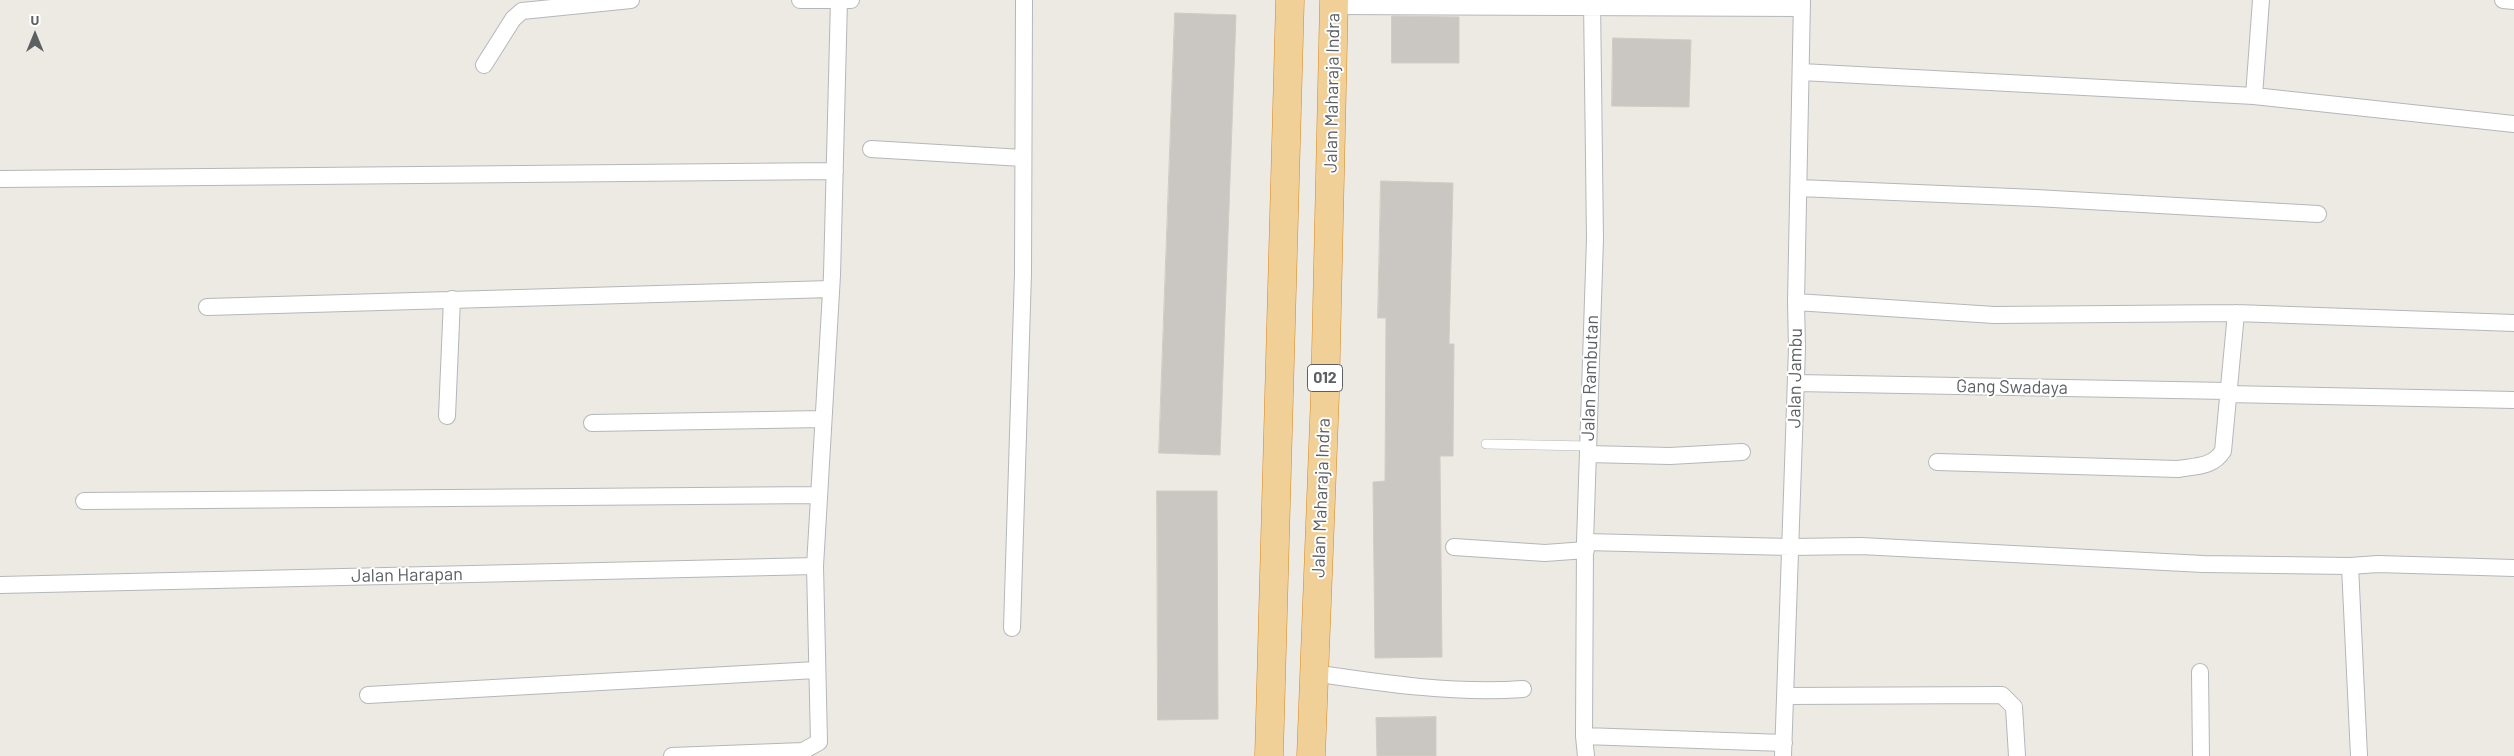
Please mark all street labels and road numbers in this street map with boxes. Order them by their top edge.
street label: Jalan Maharaja Indra [1320,13,1344,173]
street label: Jalan Rambutan [1577,315,1603,441]
street label: Jalan Jambu [1783,328,1807,428]
road number: 012 [1308,364,1342,392]
street label: Gang Swadaya [1956,375,2068,399]
street label: Jalan Maharaja Indra [1307,418,1335,578]
street label: Jalan Harapan [351,563,463,587]

